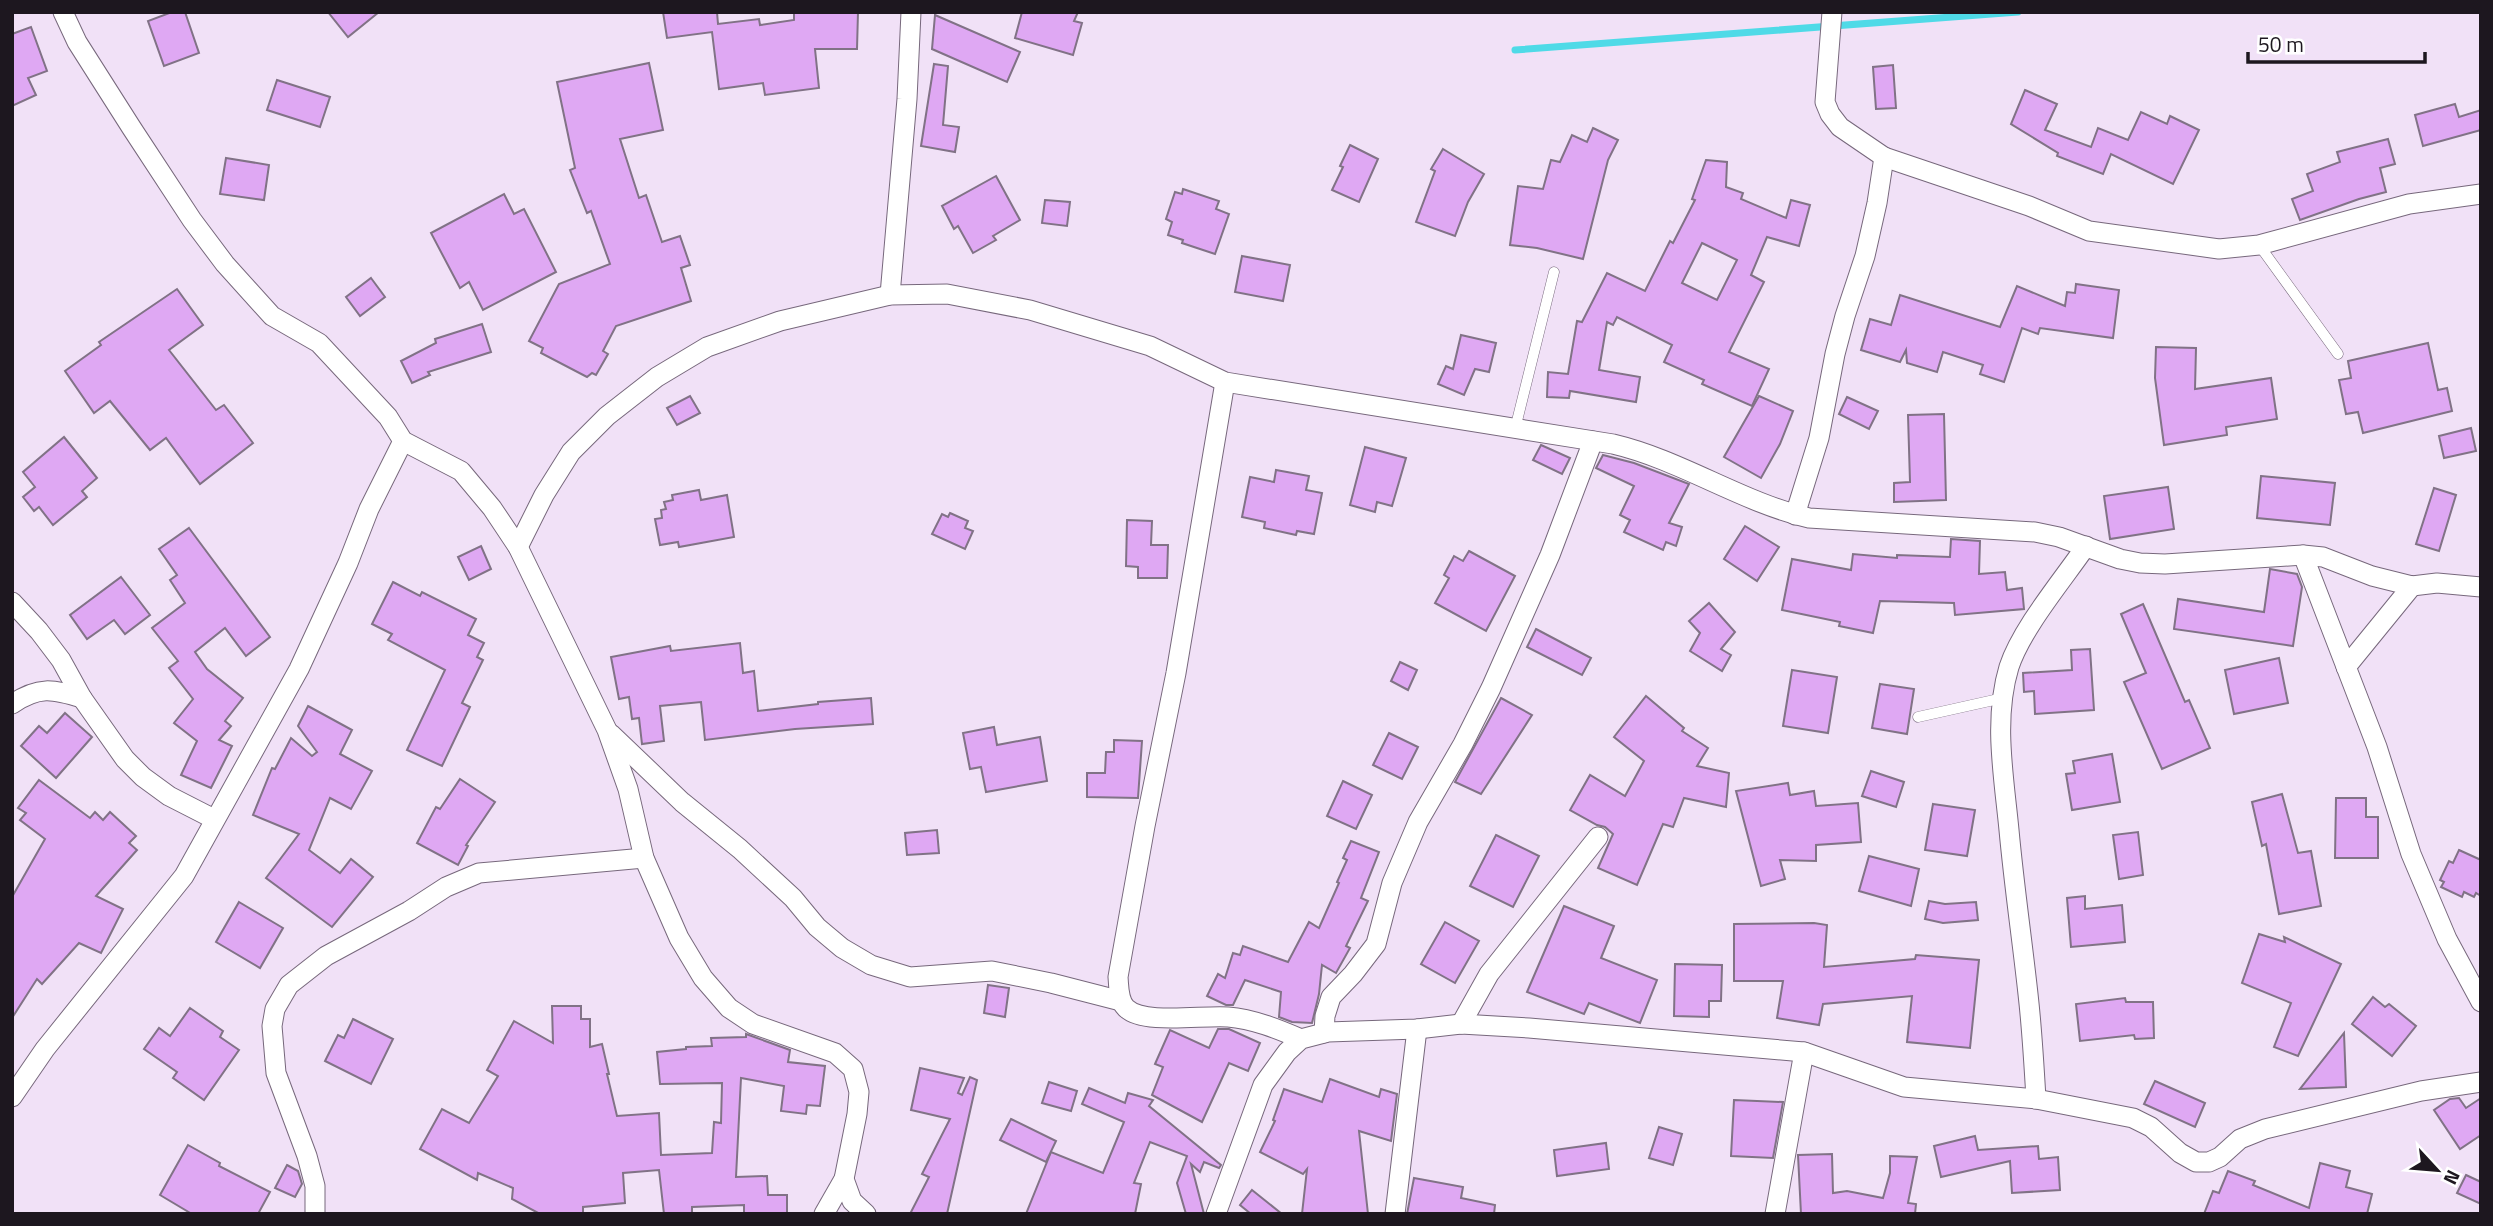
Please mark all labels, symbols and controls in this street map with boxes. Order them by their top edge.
scale bar [2248,21,2425,65]
text: 50 m [2258,28,2304,60]
north arrow [2402,1135,2472,1205]
text: N [2437,1165,2469,1190]

